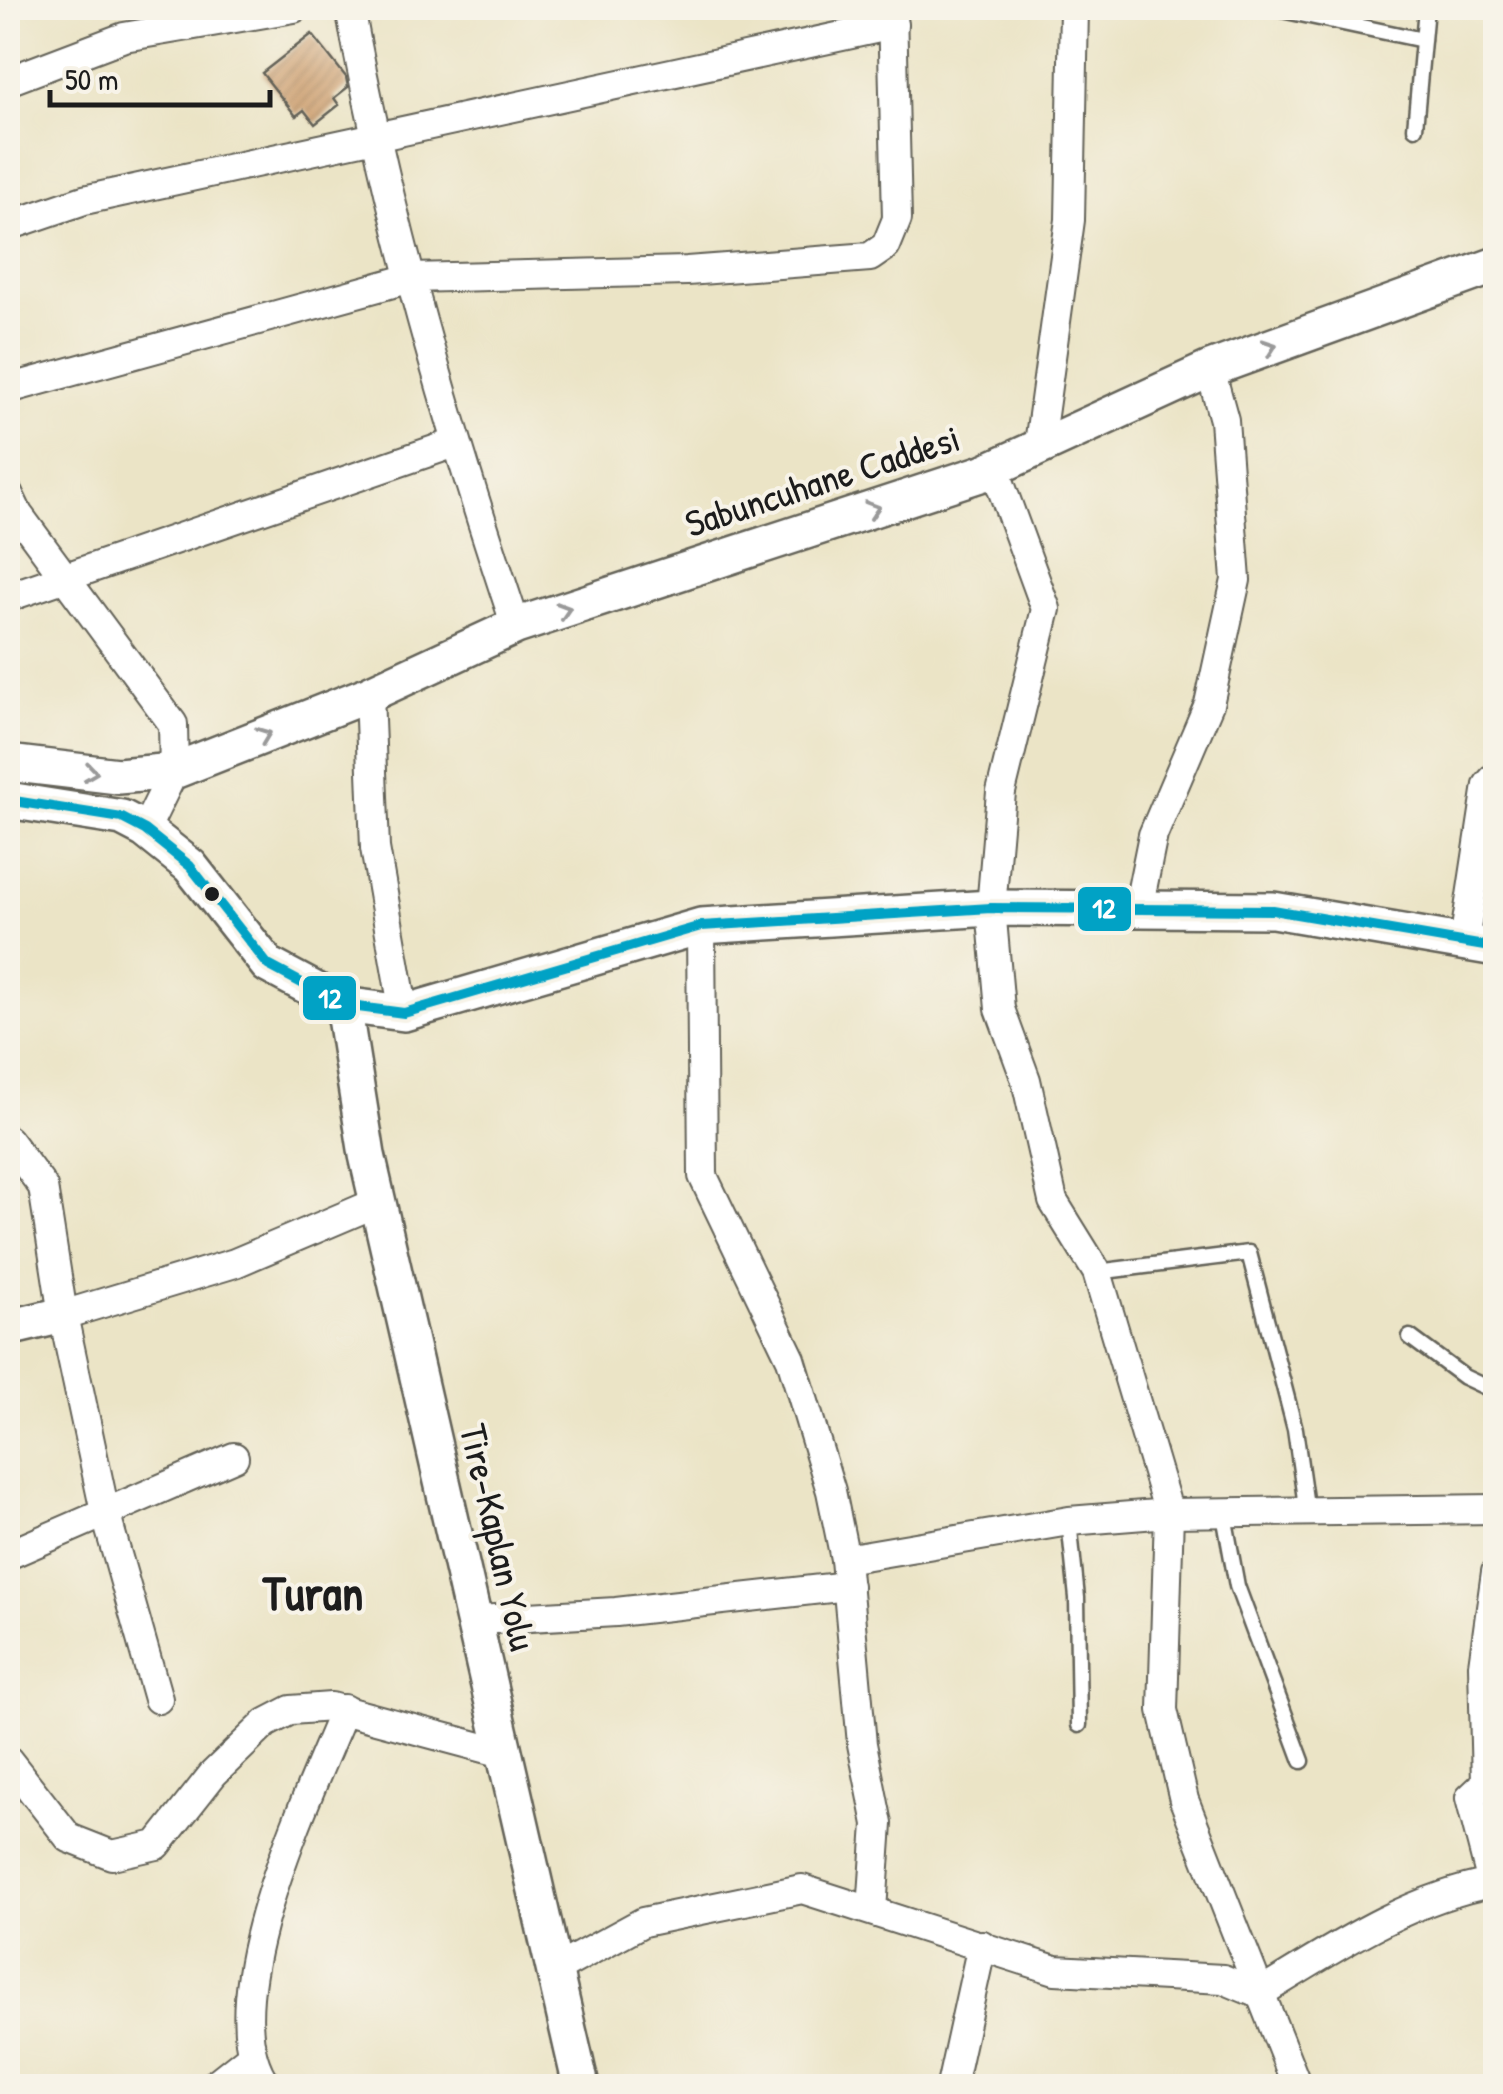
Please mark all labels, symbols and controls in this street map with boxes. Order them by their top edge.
scale bar [50,45,270,107]
text: 50 m [65,59,118,99]
one-way arrow [1261,338,1278,359]
street label: Sabuncuhane Caddesi [678,411,966,549]
one-way arrow [863,500,880,520]
one-way arrow [555,602,572,622]
one-way arrow [255,727,272,747]
one-way arrow [82,761,99,782]
unlabelled marker [202,884,222,904]
line badge: 12 [1076,885,1133,933]
text: 12 [1092,889,1117,927]
line badge: 12 [301,974,358,1022]
text: 12 [318,979,343,1017]
street label: Tire-Kaplan Yolu [448,1419,550,1655]
district label: Turan [262,1560,363,1625]

